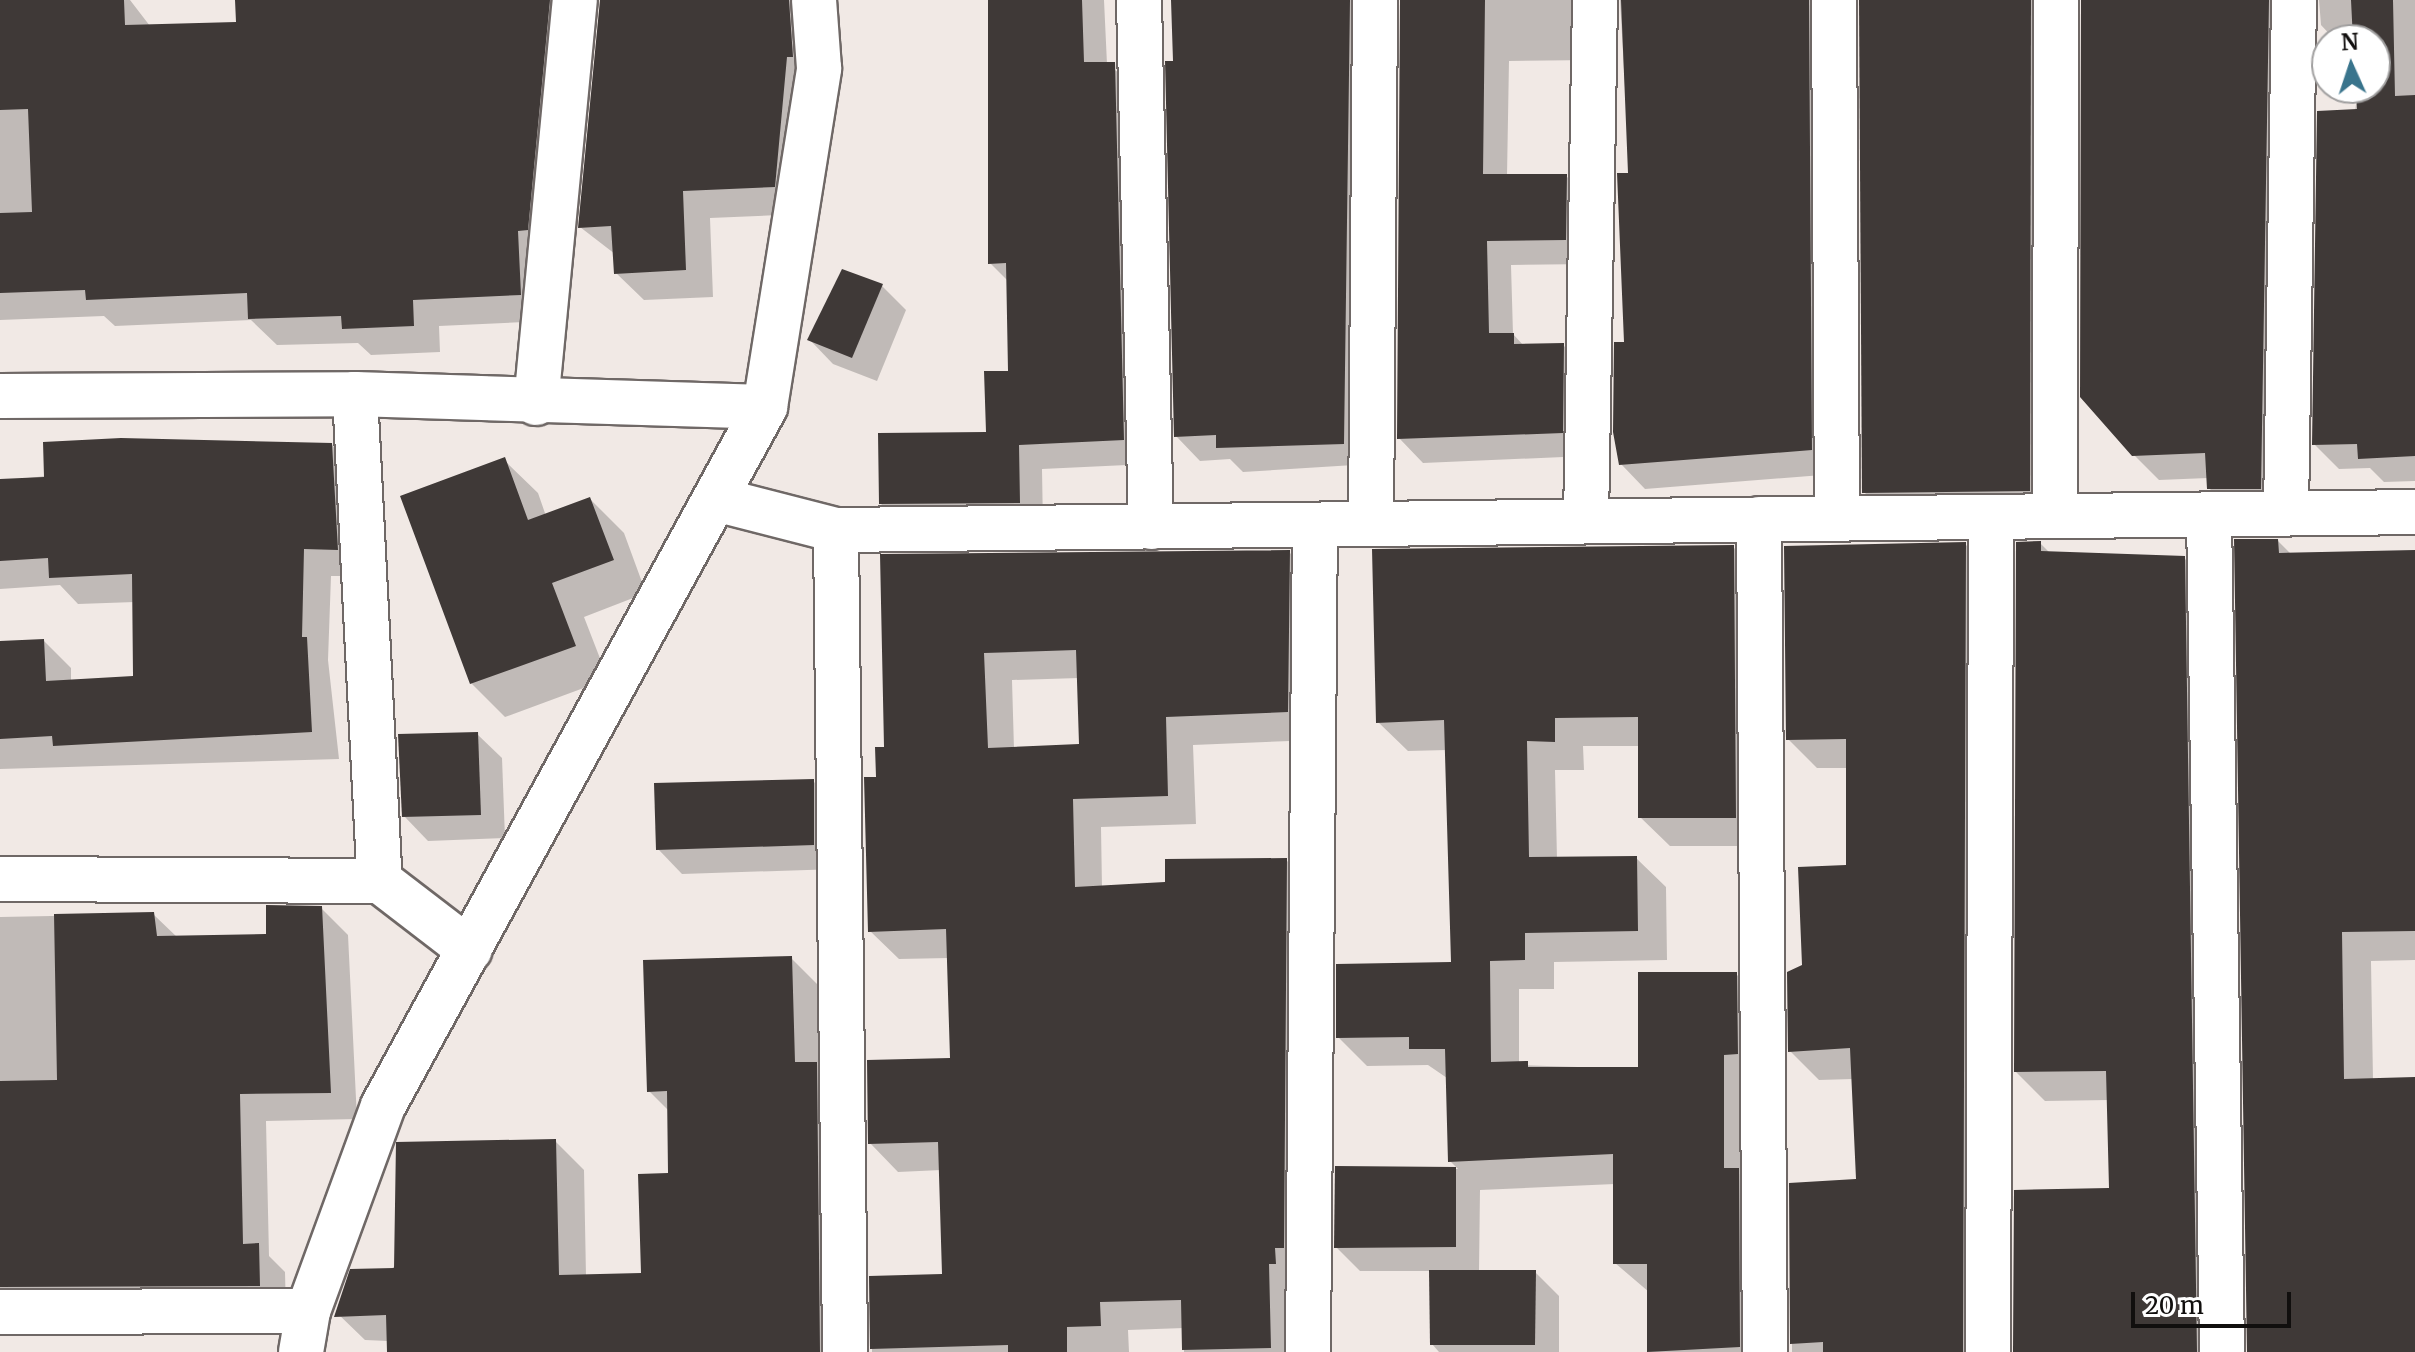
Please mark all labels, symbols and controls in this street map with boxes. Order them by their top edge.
north arrow [2311,24,2391,104]
text: N [2340,28,2359,56]
scale bar [2135,1276,2295,1326]
text: 20 m [2145,1290,2204,1321]

